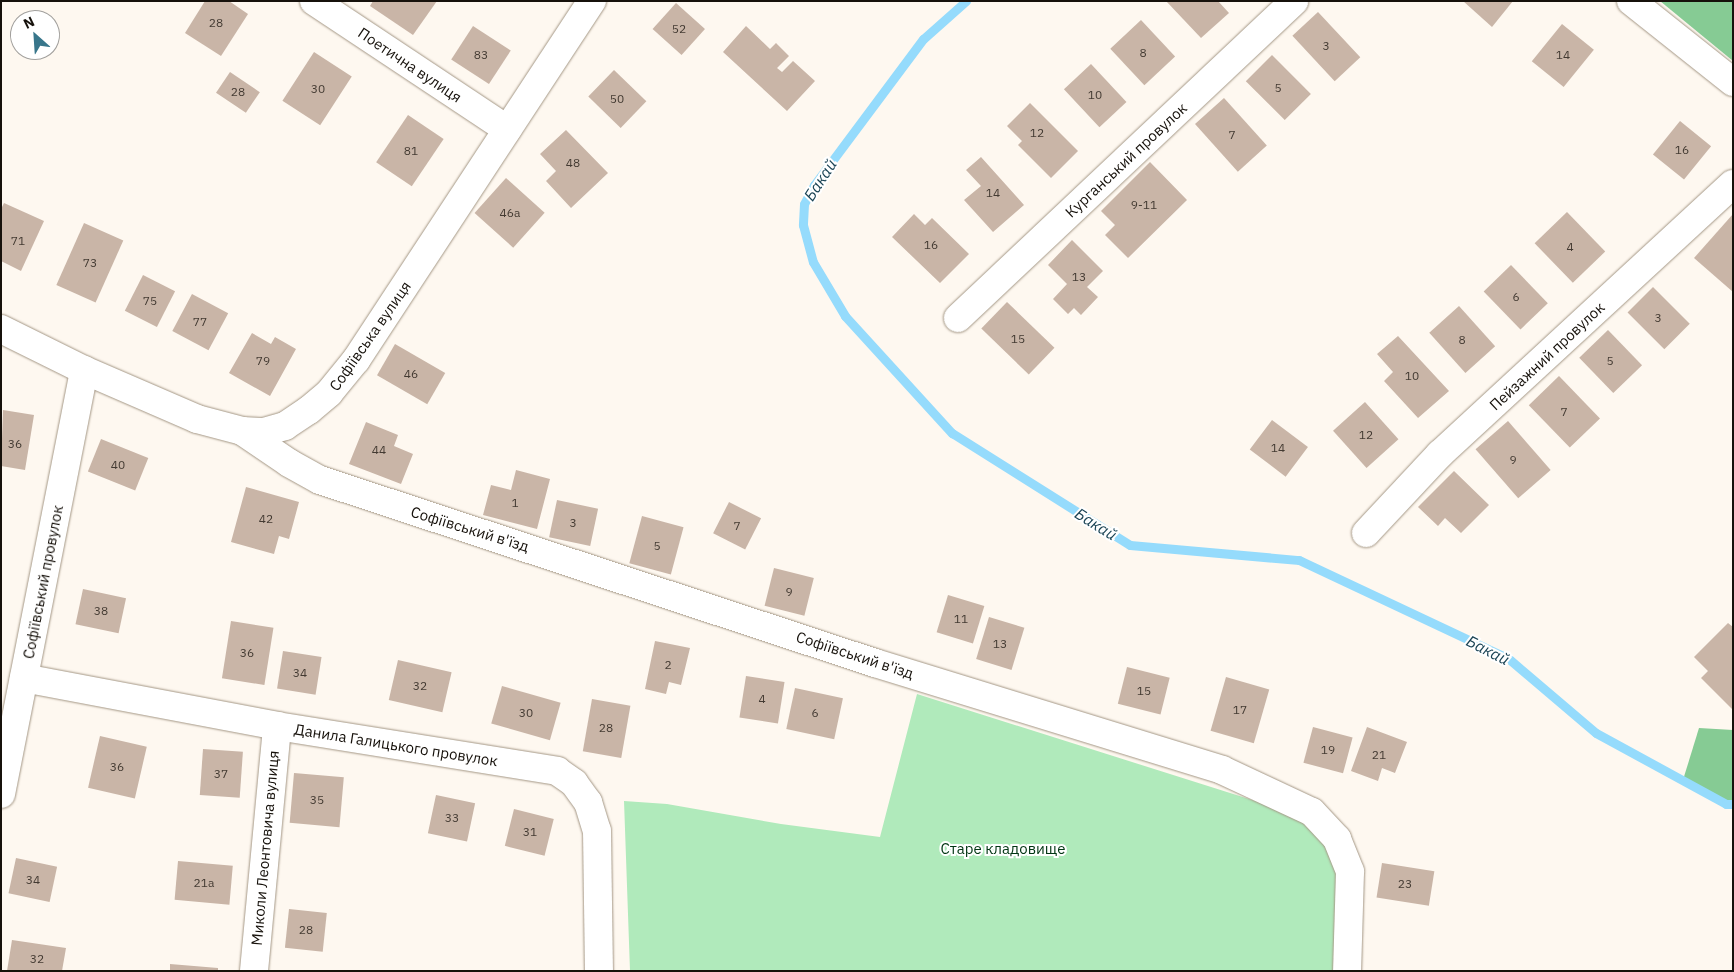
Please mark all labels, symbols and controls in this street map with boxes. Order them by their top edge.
north arrow [10,10,60,60]
text: N [20,12,37,33]
house number: 28 [209,16,223,30]
house number: 52 [672,22,686,36]
street label: Поетична вулиця [355,24,465,106]
house number: 3 [1322,39,1330,53]
house number: 8 [1139,46,1147,60]
house number: 83 [474,48,488,62]
house number: 14 [1556,48,1570,62]
house number: 5 [1274,81,1282,95]
house number: 30 [311,82,325,96]
house number: 28 [231,85,245,99]
house number: 10 [1088,88,1102,102]
house number: 50 [610,92,624,106]
street label: Курганський провулок [1061,99,1191,221]
house number: 12 [1030,126,1044,140]
house number: 7 [1228,128,1236,142]
house number: 16 [1675,143,1689,157]
house number: 81 [404,144,418,158]
house number: 48 [566,156,580,170]
water label: Бакай [800,156,840,204]
house number: 14 [986,186,1000,200]
house number: 9-11 [1131,198,1157,212]
house number: 46а [500,206,520,220]
house number: 71 [11,234,25,248]
house number: 16 [924,238,938,252]
house number: 4 [1566,240,1574,254]
house number: 73 [83,256,97,270]
house number: 13 [1072,270,1086,284]
street label: Софіївська вулиця [325,278,415,394]
house number: 6 [1512,290,1520,304]
house number: 75 [143,294,157,308]
street label: Пейзажний провулок [1486,298,1608,414]
house number: 3 [1654,311,1662,325]
house number: 77 [193,315,207,329]
house number: 15 [1011,332,1025,346]
house number: 8 [1458,333,1466,347]
house number: 79 [256,354,270,368]
house number: 5 [1606,354,1614,368]
house number: 46 [404,367,418,381]
house number: 10 [1405,369,1419,383]
house number: 7 [1560,405,1568,419]
house number: 12 [1359,428,1373,442]
house number: 36 [8,437,22,451]
house number: 14 [1271,441,1285,455]
house number: 44 [372,443,386,457]
house number: 9 [1509,453,1517,467]
house number: 40 [111,458,125,472]
house number: 1 [511,496,519,510]
street label: Софіївський в'їзд [409,502,531,556]
street label: Софіївський провулок [19,504,67,660]
water label: Бакай [1072,504,1120,544]
house number: 42 [259,512,273,526]
house number: 3 [569,516,577,530]
house number: 7 [733,519,741,533]
house number: 5 [653,539,661,553]
house number: 9 [785,585,793,599]
house number: 38 [94,604,108,618]
house number: 11 [954,612,968,626]
street label: Софіївський в'їзд [794,627,916,683]
water label: Бакай [1463,631,1513,669]
house number: 13 [993,637,1007,651]
house number: 36 [240,646,254,660]
house number: 2 [664,658,672,672]
house number: 34 [293,666,307,680]
house number: 32 [413,679,427,693]
house number: 15 [1137,684,1151,698]
house number: 4 [758,692,766,706]
house number: 17 [1233,703,1247,717]
house number: 30 [519,706,533,720]
house number: 6 [811,706,819,720]
street label: Данила Галицького провулок [293,720,499,770]
house number: 28 [599,721,613,735]
house number: 19 [1321,743,1335,757]
house number: 21 [1372,748,1386,762]
street label: Миколи Леонтовича вулиця [248,750,282,946]
house number: 36 [110,760,124,774]
house number: 37 [214,767,228,781]
house number: 35 [310,793,324,807]
house number: 33 [445,811,459,825]
house number: 31 [523,825,537,839]
park label: Старе кладовище [941,840,1065,858]
house number: 34 [26,873,40,887]
house number: 21а [194,876,214,890]
house number: 23 [1398,877,1412,891]
house number: 28 [299,923,313,937]
house number: 32 [30,952,44,966]

